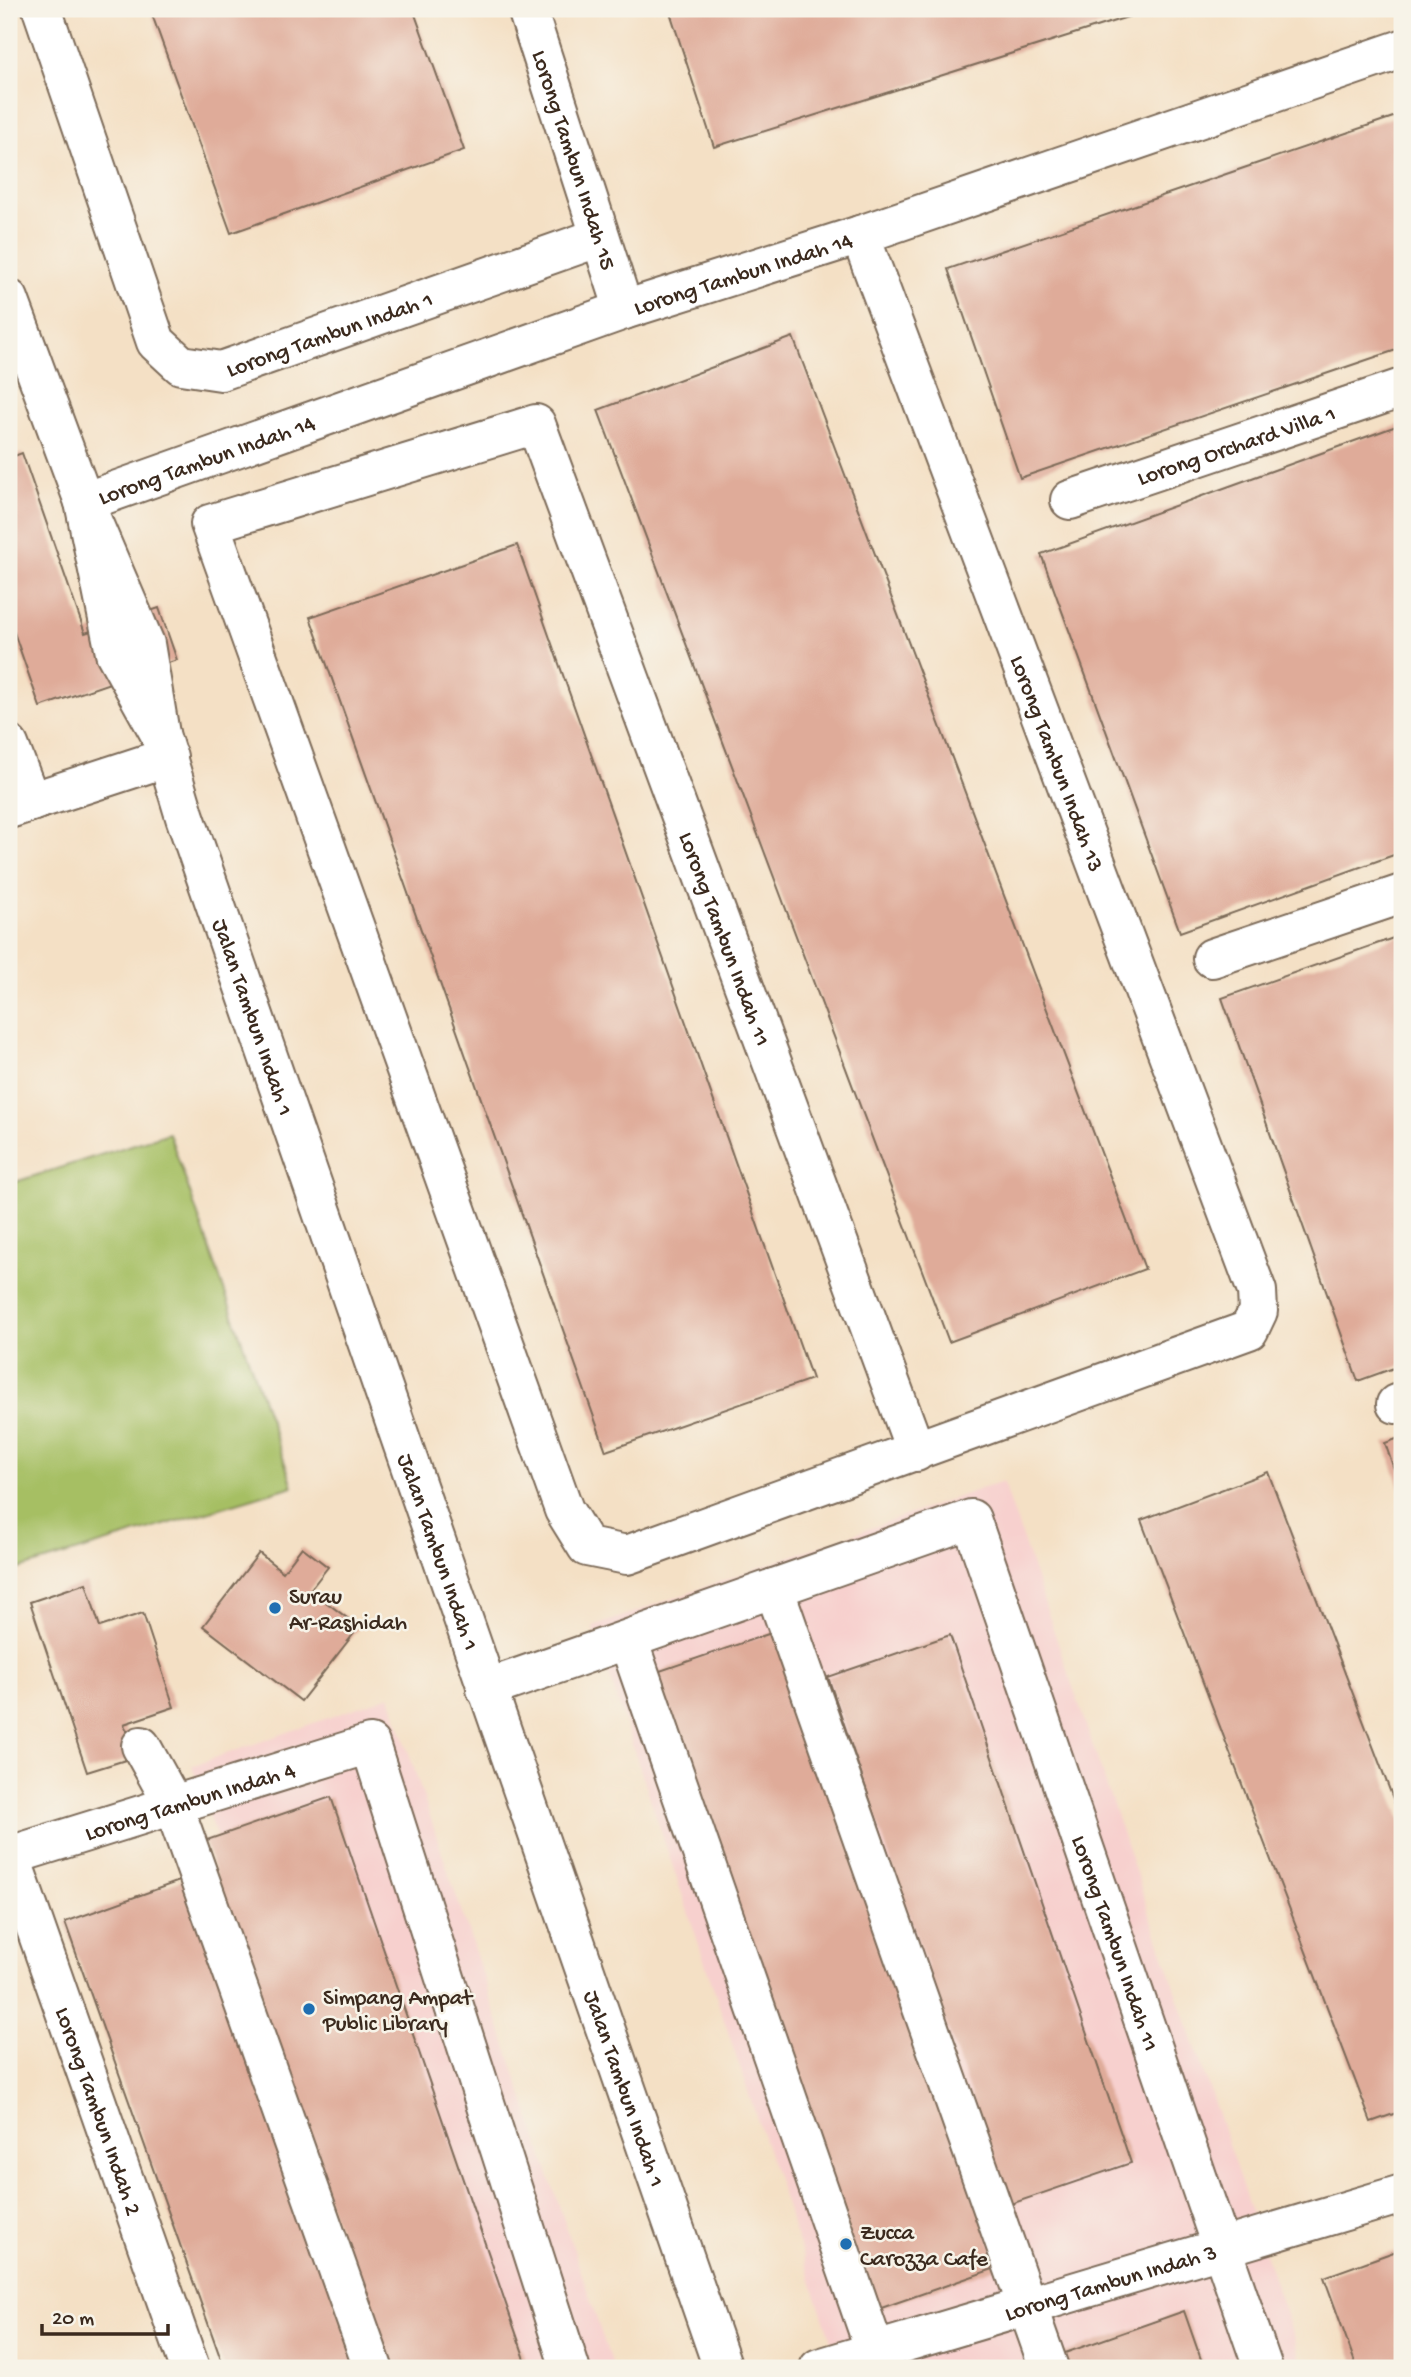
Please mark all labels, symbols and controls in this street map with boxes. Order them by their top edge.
street label: Lorong Tambun Indah 15 [524,47,620,274]
street label: Lorong Tambun Indah 14 [631,228,857,323]
street label: Lorong Tambun Indah 1 [223,287,437,385]
street label: Lorong Orchard Villa 1 [1134,401,1340,493]
street label: Lorong Tambun Indah 14 [95,411,319,513]
street label: Lorong Tambun Indah 13 [1002,652,1108,876]
street label: Lorong Tambun Indah 11 [671,829,775,1050]
street label: Jalan Tambun Indah 1 [204,916,298,1120]
street label: Jalan Tambun Indah 1 [390,1451,483,1654]
place label: Surau Ar-Rashidah [289,1585,407,1638]
marker: Surau Ar-Rashidah [267,1600,283,1616]
street label: Lorong Tambun Indah 4 [82,1758,299,1849]
street label: Lorong Tambun Indah 11 [1064,1832,1163,2055]
place label: Simpang Ampat Public Library [322,1986,474,2039]
street label: Jalan Tambun Indah 1 [576,1987,669,2191]
marker: Simpang Ampat Public Library [301,2001,317,2017]
street label: Lorong Tambun Indah 2 [47,2004,145,2220]
place label: Zucca Carozza Cafe [860,2221,989,2274]
marker: Zucca Carozza Cafe [838,2236,854,2252]
street label: Lorong Tambun Indah 3 [1002,2240,1220,2329]
scale bar [42,2293,168,2337]
text: 20 m [52,2308,94,2333]

